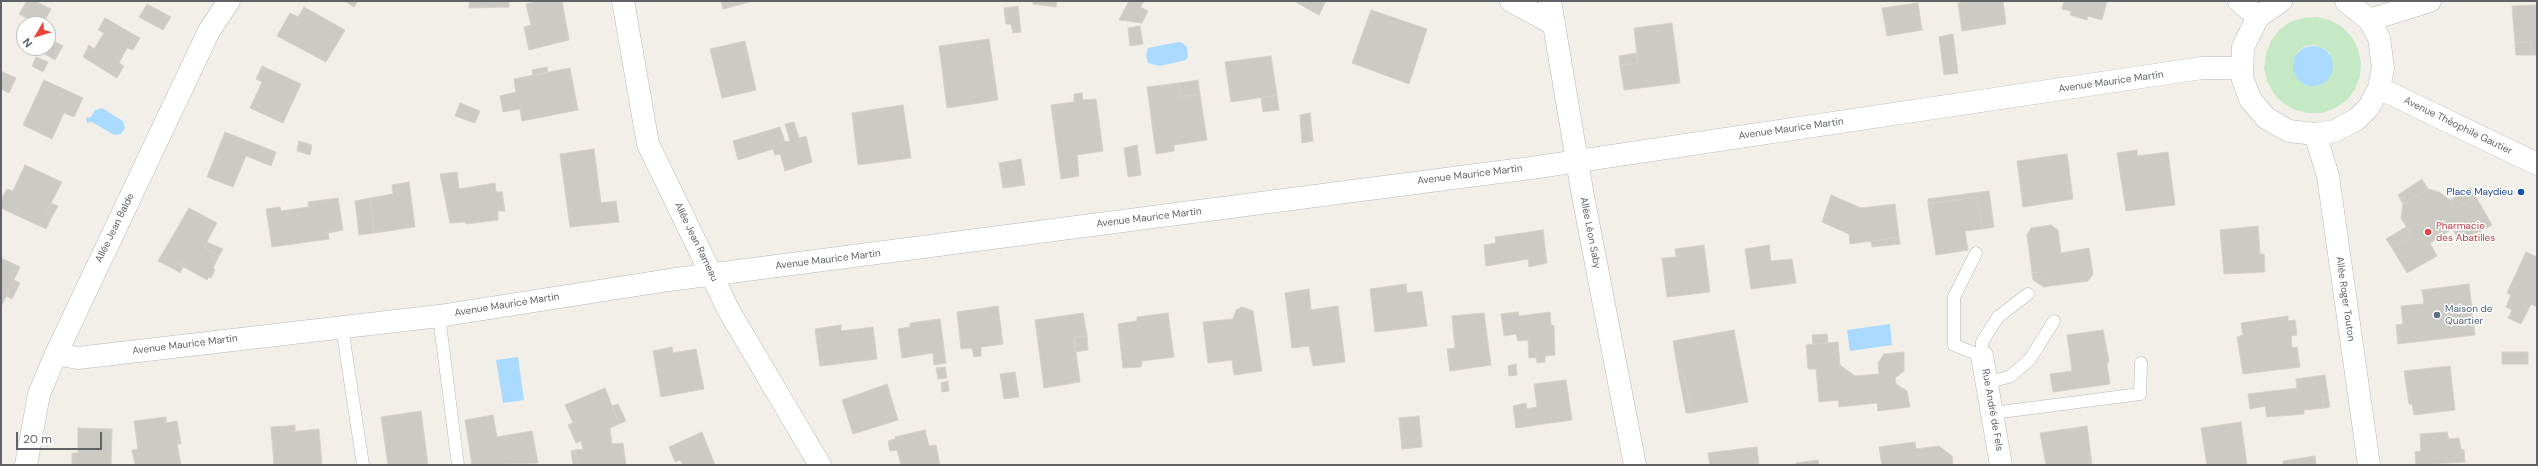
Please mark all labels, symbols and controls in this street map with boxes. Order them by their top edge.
north arrow [16,16,56,56]
text: N [19,35,35,50]
street label: Avenue Maurice Martin [2058,69,2164,95]
street label: Avenue Théophile Gautier [2402,95,2514,157]
street label: Avenue Maurice Martin [1738,116,1844,142]
street label: Avenue Maurice Martin [1417,163,1523,187]
place label: Place Maydieu [2447,186,2513,198]
marker: Place Maydieu [2516,187,2526,197]
street label: Allée Jean Balde [93,192,137,264]
street label: Allée Léon Saby [1577,196,1603,270]
street label: Allée Jean Rameau [672,200,720,284]
street label: Avenue Maurice Martin [1096,206,1202,230]
place label: Pharmacie des Abatilles [2436,220,2495,244]
marker: Pharmacie des Abatilles [2423,227,2433,237]
street label: Avenue Maurice Martin [775,248,881,272]
street label: Allée Roger Touton [2333,256,2357,342]
street label: Avenue Maurice Martin [454,291,560,319]
place label: Maison de Quartier [2445,303,2493,326]
marker: Maison de Quartier [2432,310,2442,320]
street label: Avenue Maurice Martin [132,333,238,357]
street label: Rue André de Fels [1979,368,2005,452]
scale bar [18,424,104,450]
text: 20 m [23,431,52,447]

